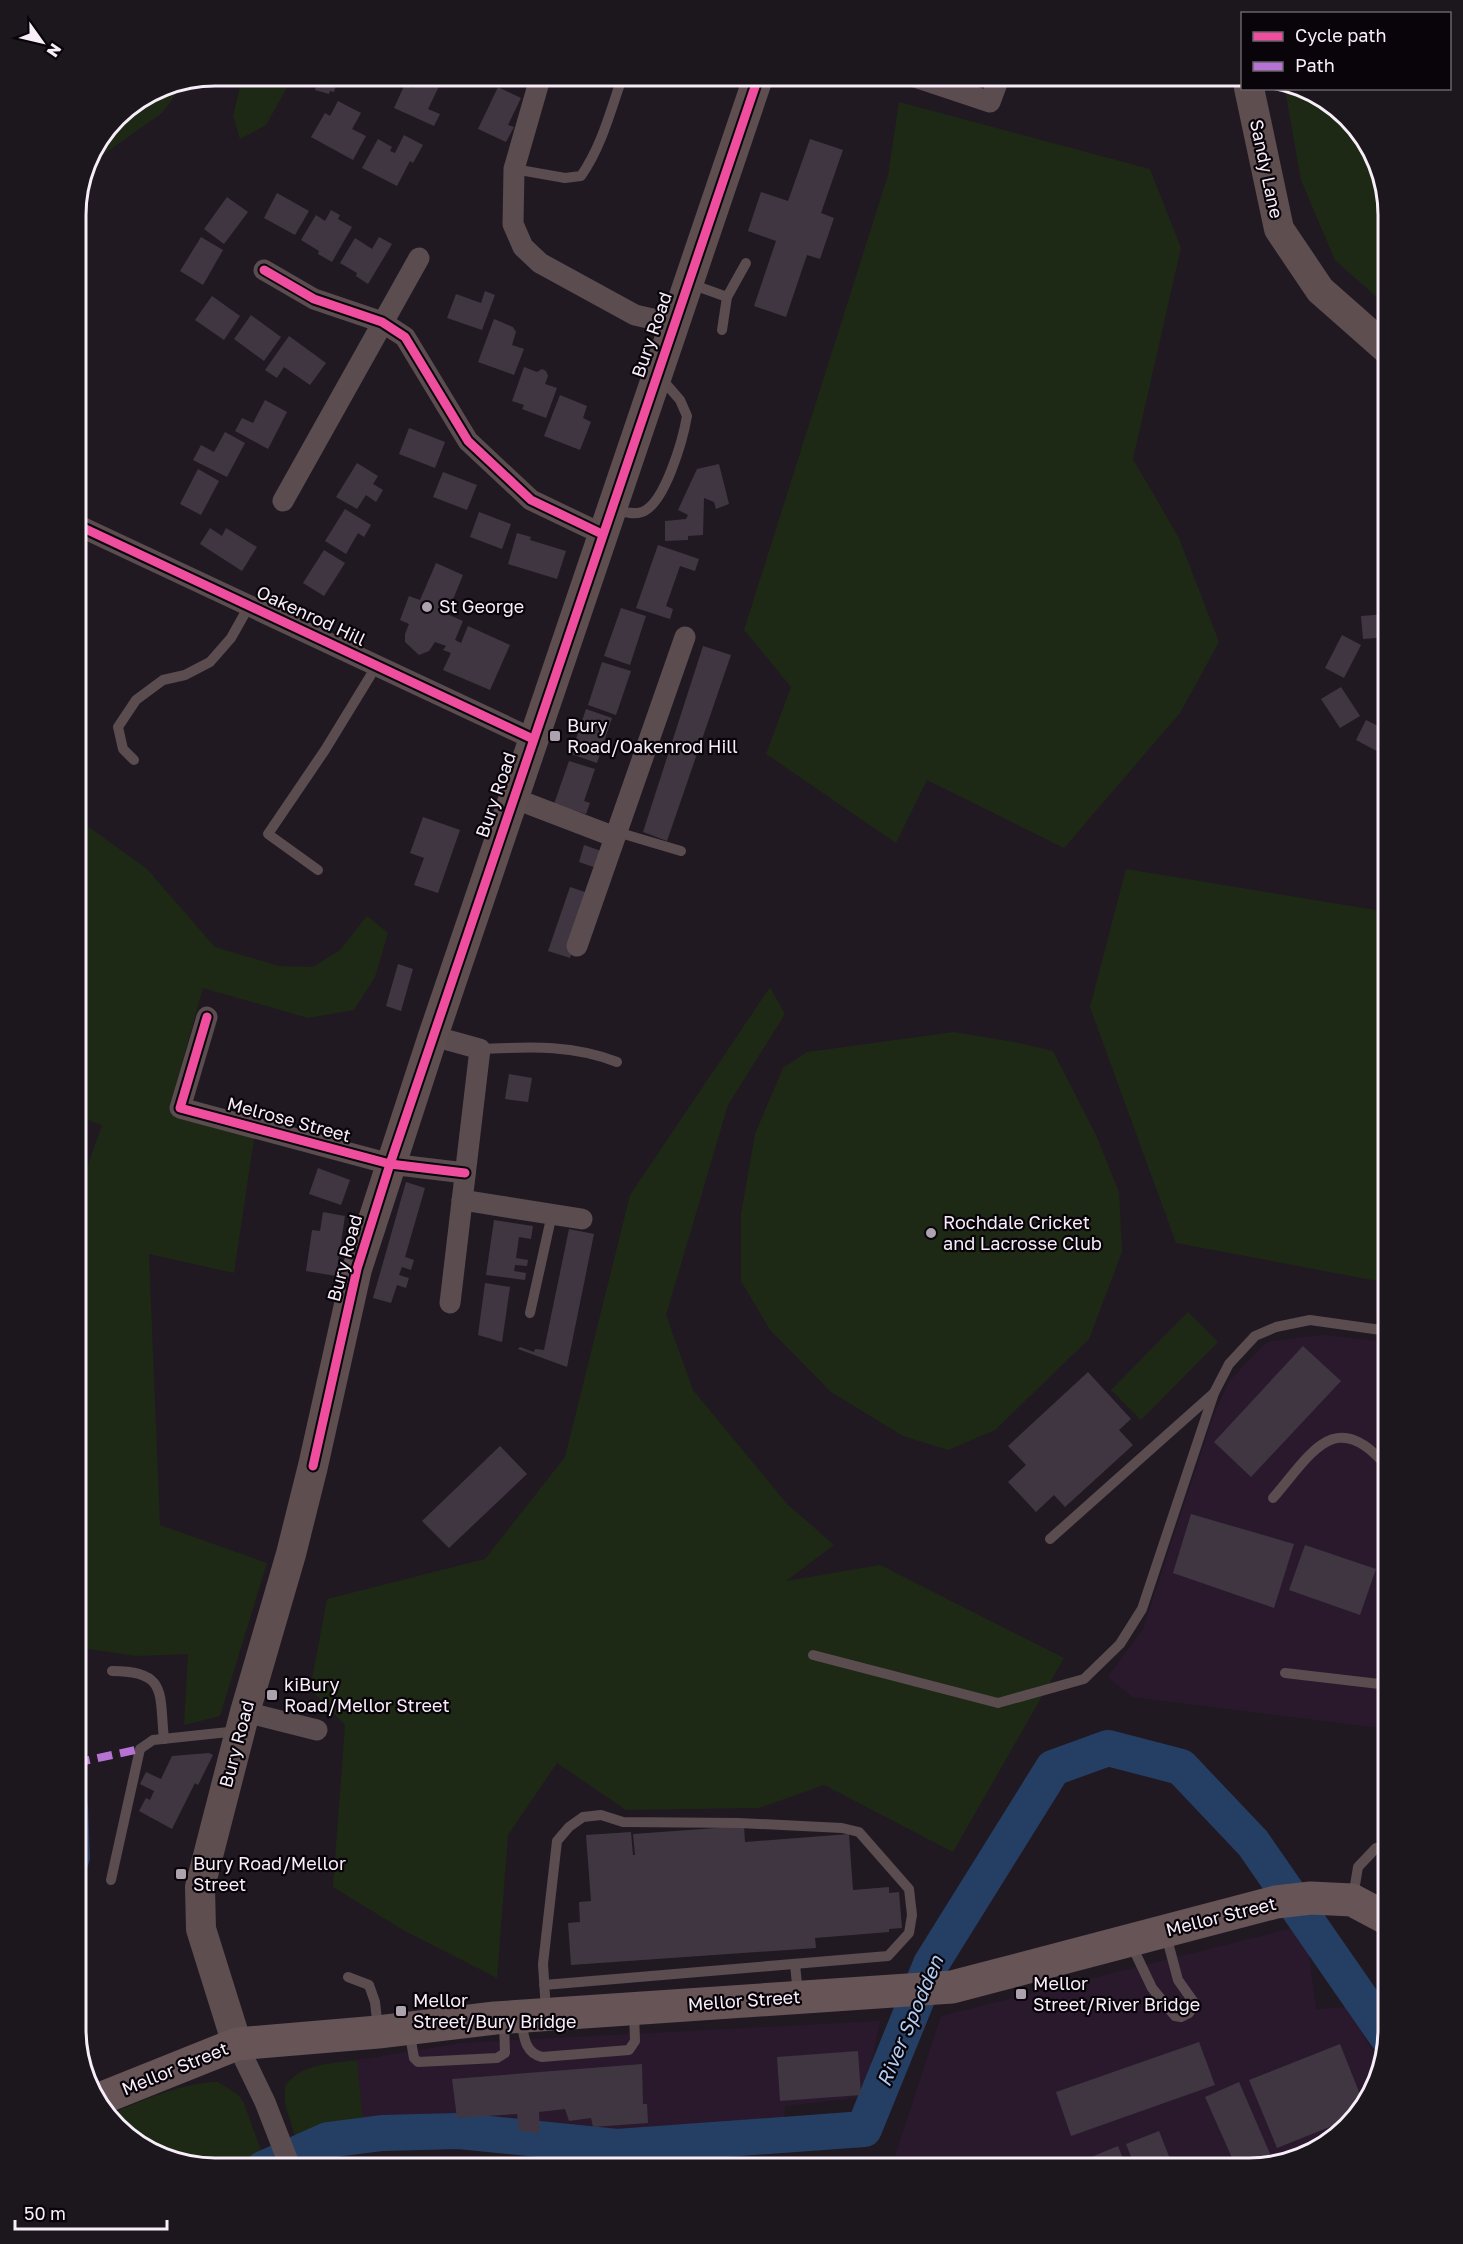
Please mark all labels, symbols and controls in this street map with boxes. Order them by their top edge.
north arrow [12,12,72,72]
legend [1241,12,1451,90]
text: Cycle path [1295,24,1387,46]
text: N [43,40,66,61]
text: Path [1295,54,1335,76]
street label: Sandy Lane [1246,117,1288,220]
street label: Bury Road [626,289,676,380]
street label: Oakenrod Hill [253,580,370,650]
place label: St George [439,595,524,617]
marker: St George [420,600,434,614]
place label: Bury Road/Oakenrod Hill [567,714,738,757]
marker: Bury Road/Oakenrod Hill [548,729,562,743]
street label: Bury Road [470,749,520,840]
street label: Melrose Street [225,1092,353,1146]
place label: Rochdale Cricket and Lacrosse Club [943,1211,1102,1254]
street label: Bury Road [322,1212,366,1304]
marker: Rochdale Cricket and Lacrosse Club [924,1226,938,1240]
place label: kiBury Road/Mellor Street [284,1673,450,1716]
marker: kiBury Road/Mellor Street [265,1688,279,1702]
street label: Bury Road [214,1698,258,1790]
place label: Bury Road/Mellor Street [193,1852,346,1895]
marker: Bury Road/Mellor Street [174,1867,188,1881]
street label: Mellor Street [1163,1892,1278,1940]
water label: River Spodden [871,1951,948,2090]
place label: Mellor Street/River Bridge [1033,1972,1200,2015]
street label: Mellor Street [687,1985,801,2015]
marker: Mellor Street/River Bridge [1014,1987,1028,2001]
place label: Mellor Street/Bury Bridge [413,1989,577,2032]
marker: Mellor Street/Bury Bridge [394,2004,408,2018]
street label: Mellor Street [118,2037,231,2099]
scale bar [15,2193,166,2231]
text: 50 m [24,2202,66,2224]

